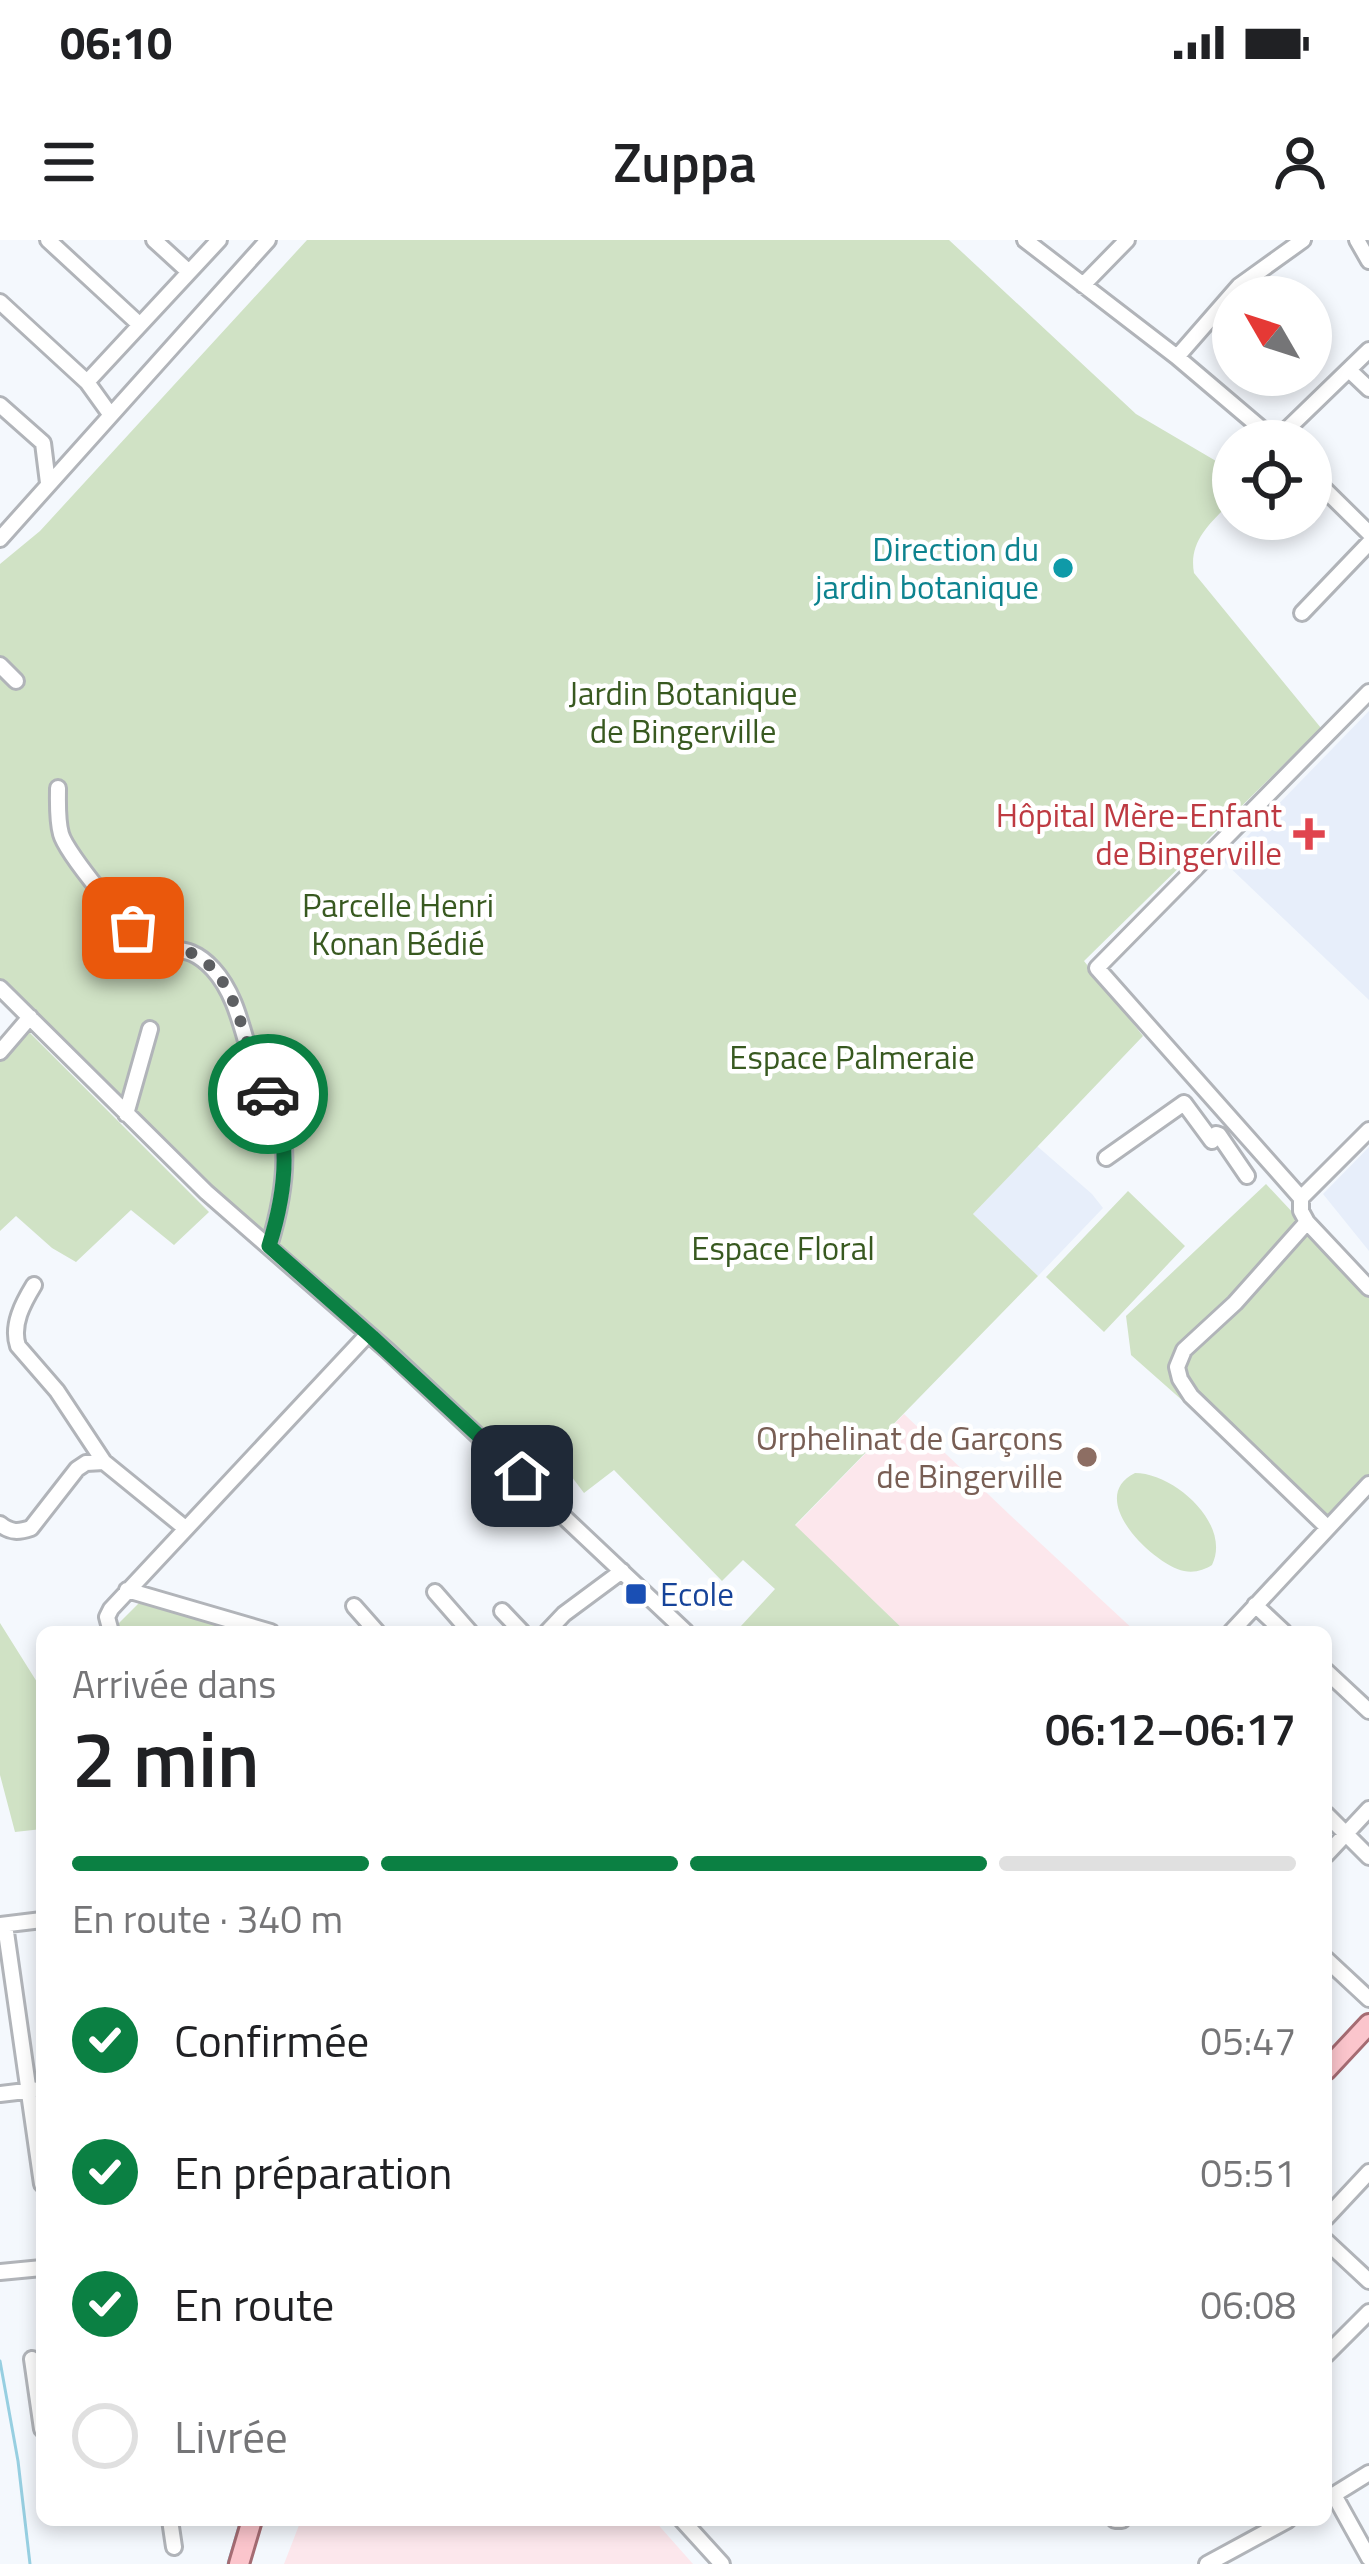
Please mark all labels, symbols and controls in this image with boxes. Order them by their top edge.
text: 06:10 [60,8,172,76]
text: Zuppa [613,121,756,203]
icon: menu [36,129,102,195]
icon: person [1267,129,1333,195]
north arrow [1212,276,1332,396]
map controls [1212,276,1332,540]
button: locate [1212,420,1332,540]
place label: Direction du jardin botanique [813,524,1039,612]
marker: Direction du jardin botanique [1050,555,1076,581]
park label: Jardin Botanique de Bingerville [569,668,797,756]
place label: Hôpital Mère-Enfant de Bingerville [996,790,1282,878]
marker: Hôpital Mère-Enfant de Bingerville [1293,818,1325,850]
pin [82,877,184,979]
park label: Parcelle Henri Konan Bédié [302,880,494,968]
icon: bag [100,895,166,961]
park label: Espace Palmeraie [729,1032,975,1082]
courier [208,1034,328,1154]
icon: car [235,1061,301,1127]
park label: Espace Floral [691,1223,875,1273]
place label: Orphelinat de Garçons de Bingerville [756,1413,1063,1501]
pin [471,1425,573,1527]
icon: home [489,1443,555,1509]
marker: Orphelinat de Garçons de Bingerville [1074,1444,1100,1470]
place label: Ecole [660,1569,734,1619]
marker: Ecole [623,1581,649,1607]
text: Arrivée dans [72,1654,276,1713]
text: 06:12–06:17 [1045,1694,1296,1762]
text: 2 min [72,1699,260,1817]
text: En route · 340 m [72,1889,343,1948]
text: Confirmée [174,2006,369,2074]
icon: check [72,2007,138,2073]
text: 05:47 [1200,2011,1296,2070]
text: En préparation [174,2138,452,2206]
icon: check [72,2139,138,2205]
text: 05:51 [1200,2143,1296,2202]
text: En route [174,2270,334,2338]
icon: check [72,2271,138,2337]
text: 06:08 [1200,2275,1296,2334]
text: Livrée [174,2402,288,2470]

